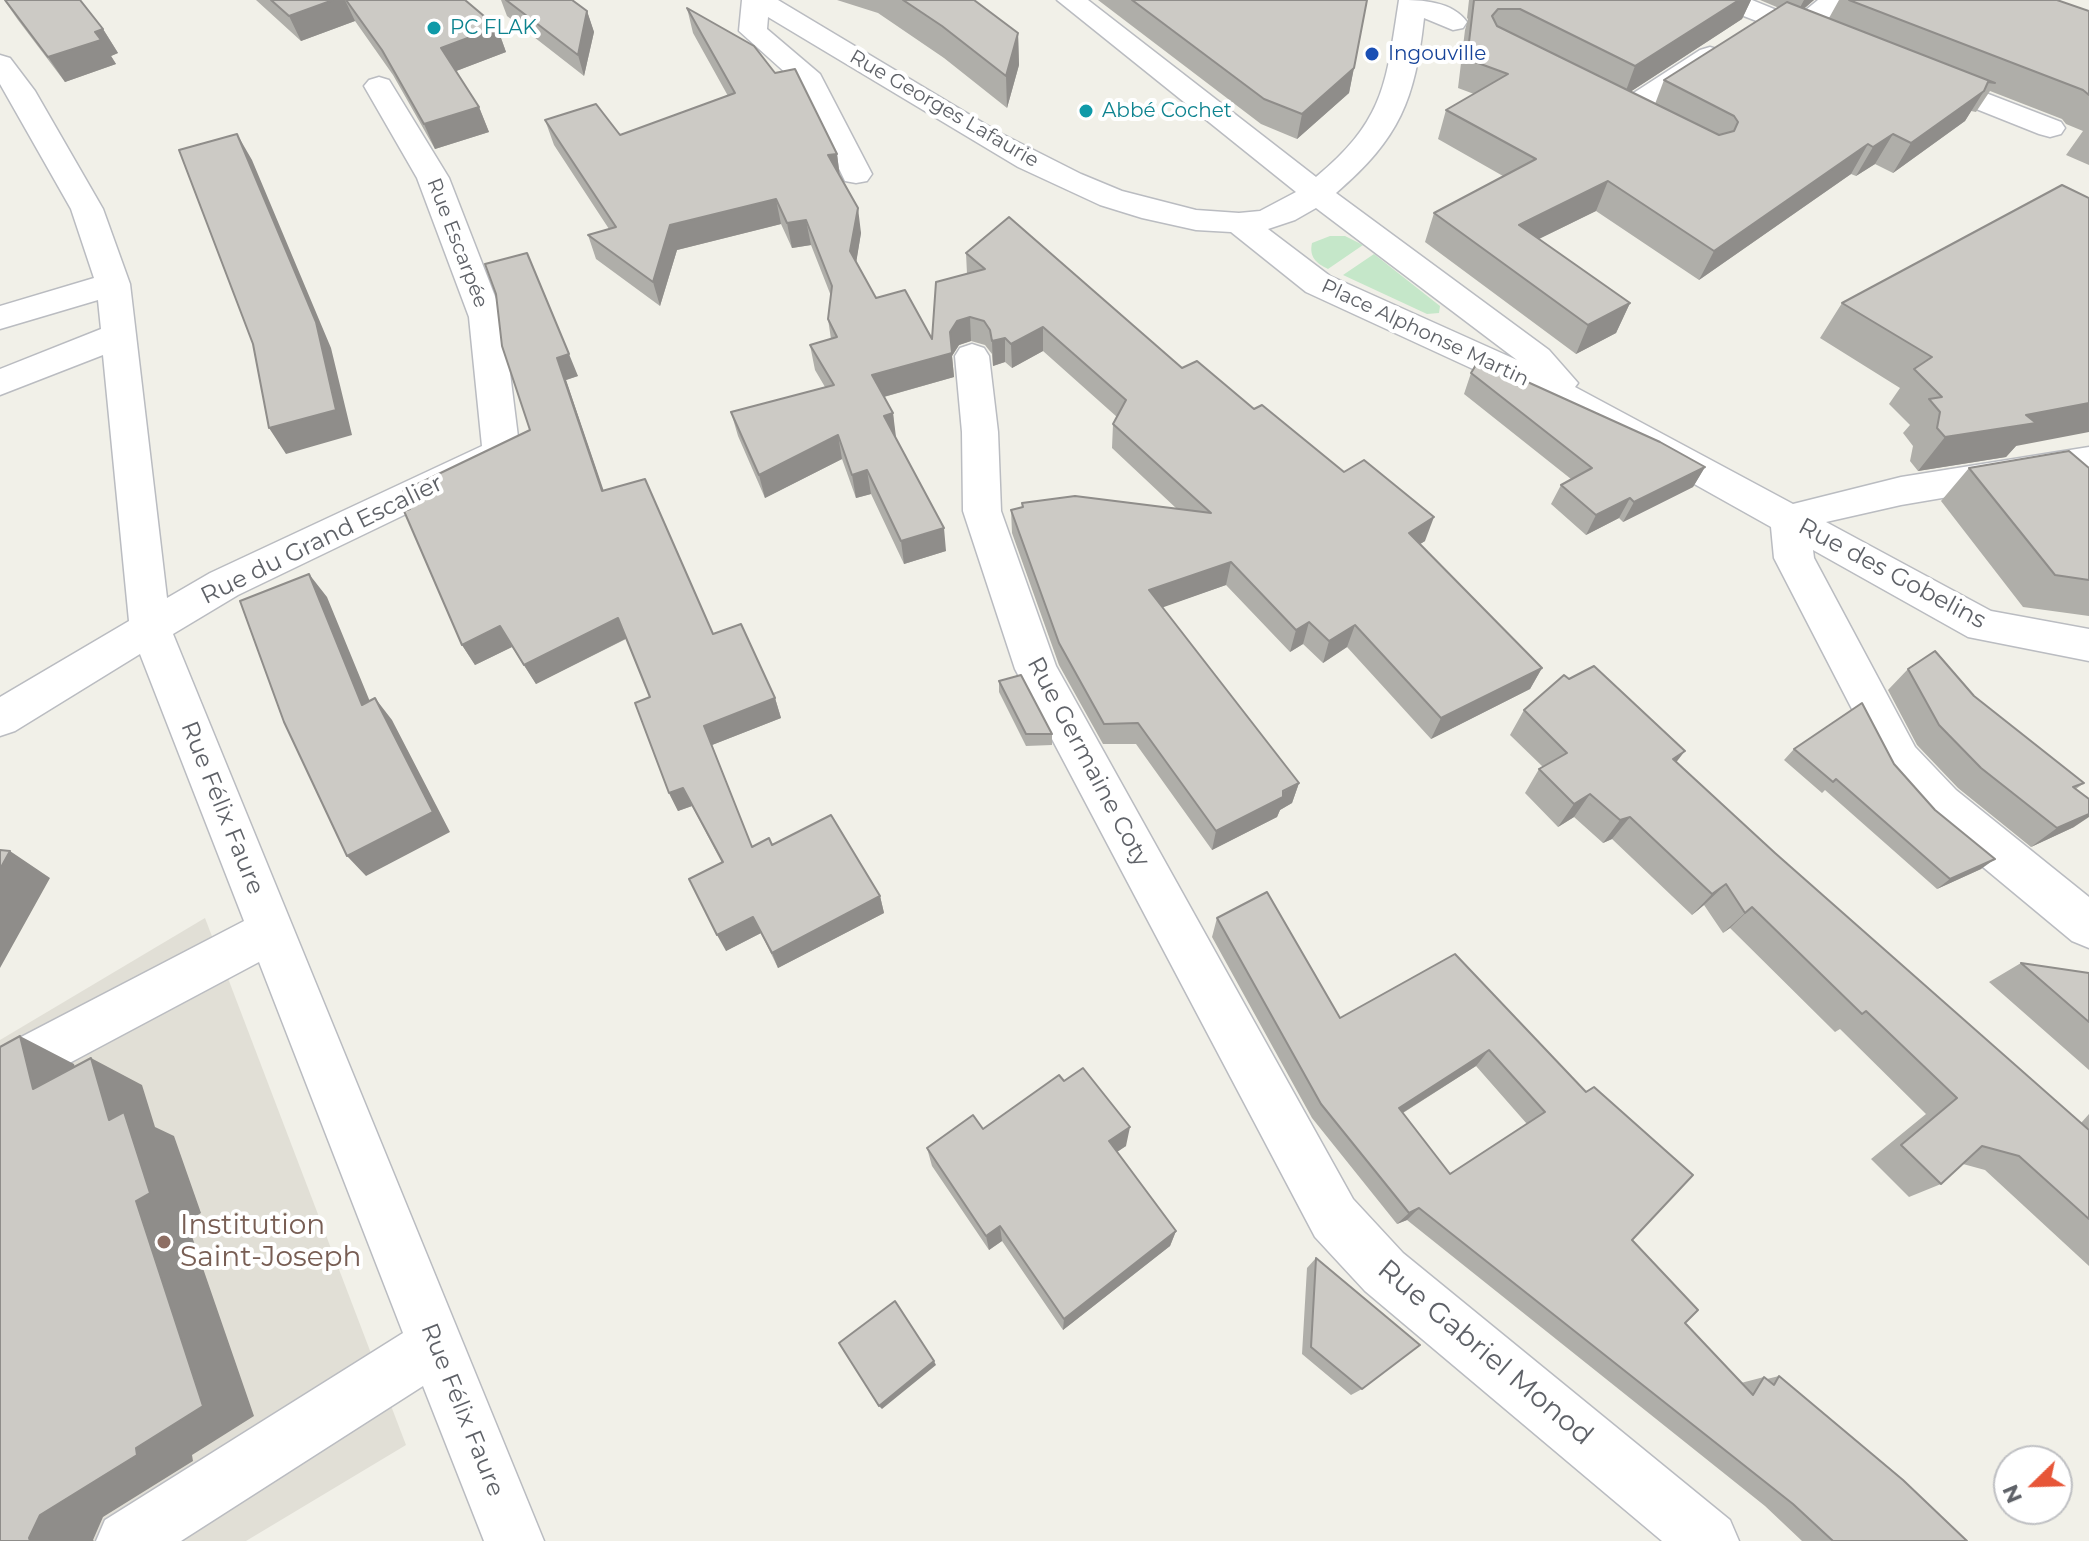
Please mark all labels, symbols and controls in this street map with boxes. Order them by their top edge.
place label: PC FLAK [450,16,537,40]
marker: PC FLAK [425,19,443,37]
place label: Ingouville [1388,42,1486,66]
street label: Rue Georges Lafaurie [845,45,1043,173]
marker: Ingouville [1363,45,1381,63]
place label: Abbé Cochet [1102,99,1232,123]
marker: Abbé Cochet [1077,102,1095,120]
street label: Rue Escarpée [421,175,493,311]
street label: Place Alphonse Martin [1317,274,1533,392]
street label: Rue du Grand Escalier [196,469,448,611]
street label: Rue des Gobelins [1793,512,1991,636]
street label: Rue Germaine Coty [1021,652,1155,872]
street label: Rue Félix Faure [174,717,270,899]
place label: Institution Saint-Joseph [180,1209,361,1275]
marker: Institution Saint-Joseph [155,1233,173,1251]
street label: Rue Gabriel Monod [1371,1253,1599,1453]
street label: Rue Félix Faure [414,1319,510,1501]
north arrow [1993,1445,2073,1525]
text: N [1996,1480,2028,1507]

